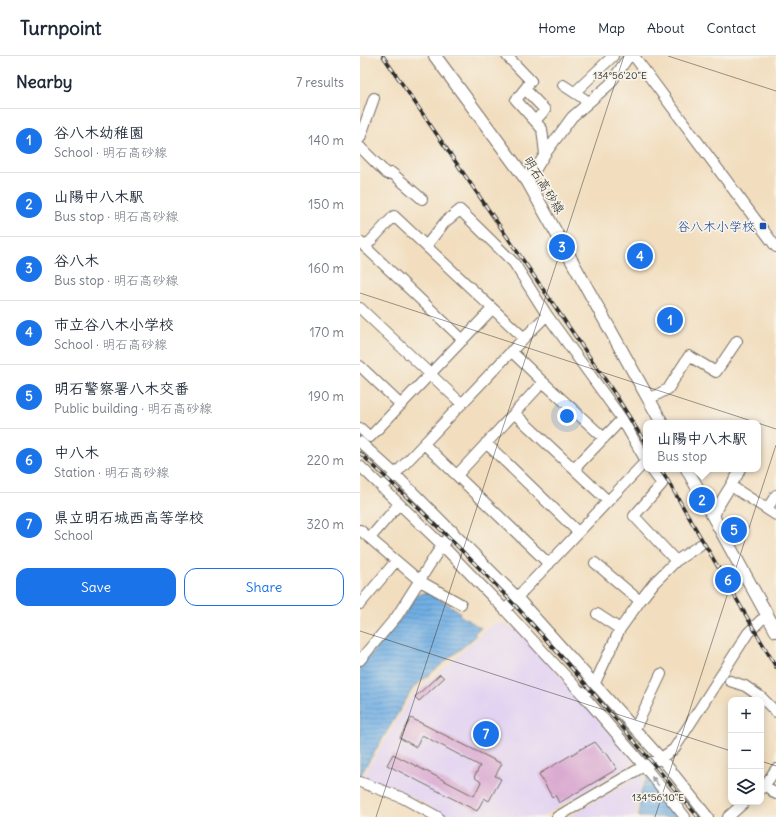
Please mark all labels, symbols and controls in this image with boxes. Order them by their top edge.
text: Turnpoint [20,16,101,40]
text: Home [538,19,576,37]
text: Map [598,19,625,37]
text: About [647,19,685,37]
text: Contact [707,19,756,37]
text: 134°56'20"E [593,69,647,82]
text: Nearby [16,71,72,93]
text: 7 results [296,74,344,91]
text: 谷八木幼稚園 [54,123,144,142]
text: 1 [26,132,32,149]
text: 140 m [308,132,344,149]
text: School · 明石高砂線 [54,144,167,161]
street label: 明石高砂線 [520,153,569,218]
text: 山陽中八木駅 [54,187,144,206]
text: 2 [25,196,33,213]
text: 150 m [308,196,344,213]
text: Bus stop · 明石高砂線 [54,208,178,225]
place label: 谷八木小学校 [677,218,755,235]
marker: 谷八木小学校 [758,221,768,231]
pin: 3 [549,232,575,262]
pin: 4 [627,241,653,271]
text: 谷八木 [54,251,99,270]
text: 3 [25,260,33,277]
text: 160 m [308,260,344,277]
text: Bus stop · 明石高砂線 [54,272,178,289]
pin: 1 [657,305,683,335]
text: 市立谷八木小学校 [54,315,174,334]
text: 4 [25,324,33,341]
text: 170 m [309,324,344,341]
text: School · 明石高砂線 [54,336,167,353]
text: 明石警察署八木交番 [54,379,189,398]
text: 5 [25,388,33,405]
text: 190 m [308,388,344,405]
text: Public building · 明石高砂線 [54,400,212,417]
your location [557,406,577,426]
popup [643,420,761,472]
text: 山陽中八木駅 [657,429,747,448]
text: 中八木 [54,443,99,462]
text: Bus stop [657,448,707,465]
text: 6 [25,452,33,469]
text: 220 m [307,452,344,469]
text: Station · 明石高砂線 [54,464,169,481]
pin: 2 [689,485,715,515]
text: 県立明石城西高等学校 [54,508,204,527]
pin: 5 [721,515,747,545]
text: 7 [26,516,32,533]
text: 320 m [306,516,344,533]
text: School [54,527,93,544]
pin: 6 [715,565,741,595]
button: Save [16,568,176,606]
button: Share [184,568,344,606]
map controls [728,697,764,805]
button: + [728,697,764,733]
pin: 7 [473,719,499,749]
button: − [728,733,764,769]
button: layers [728,769,764,805]
one-way arrow [651,775,660,786]
text: 134°56'10"E [632,791,684,804]

